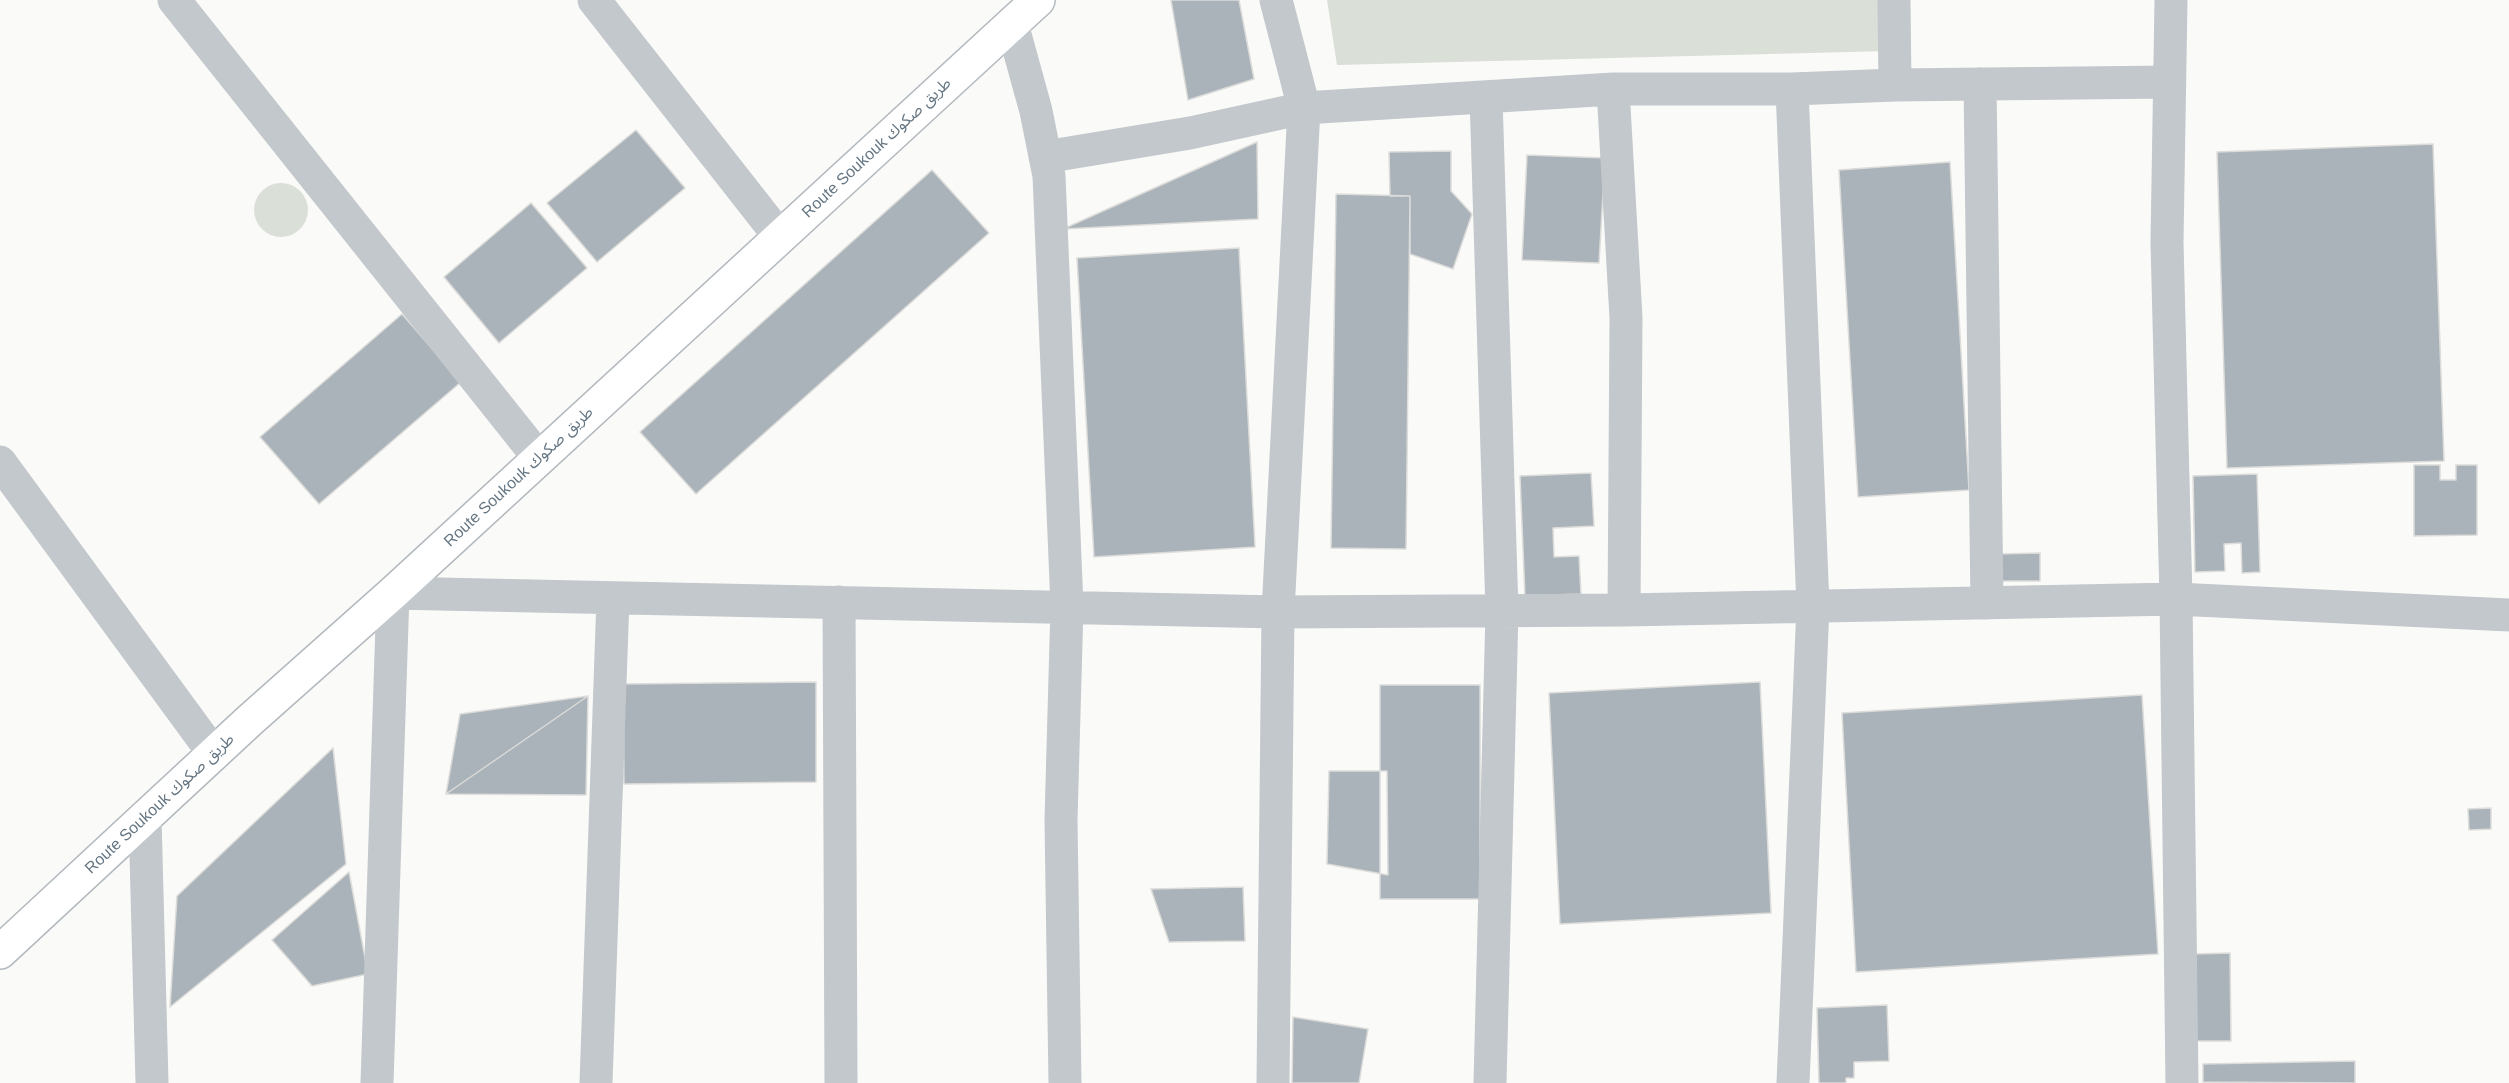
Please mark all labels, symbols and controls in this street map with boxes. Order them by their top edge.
street label: Route Soukouk طريق صكوك [798,74,956,222]
street label: Route Soukouk طريق صكوك [440,403,598,551]
street label: Route Soukouk طريق صكوك [81,730,239,878]

